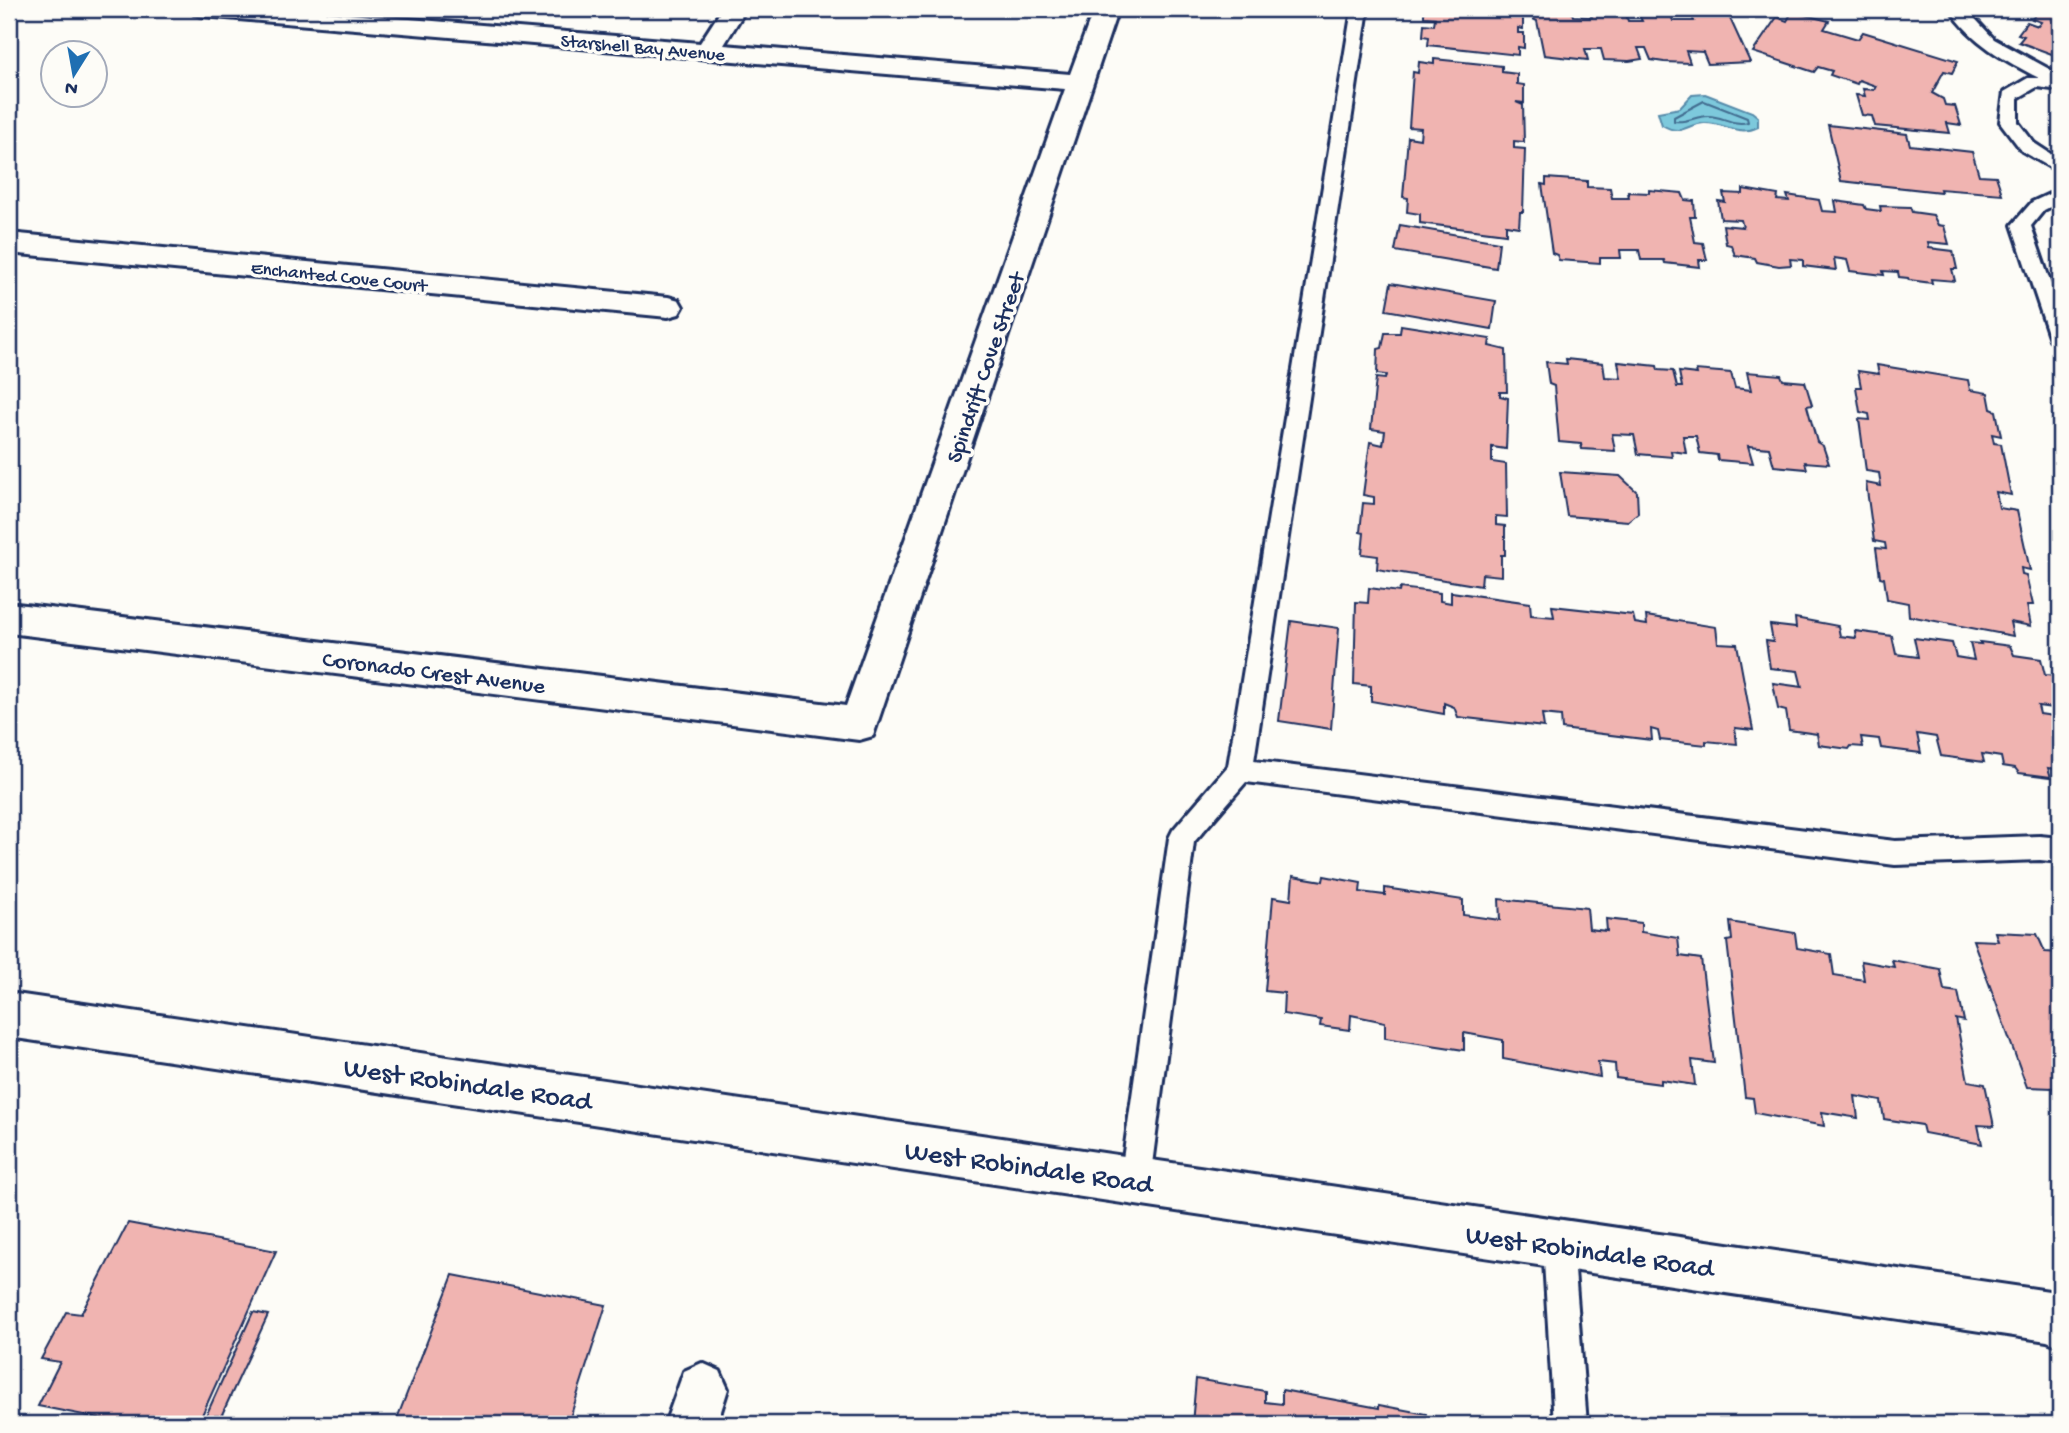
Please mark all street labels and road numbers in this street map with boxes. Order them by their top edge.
street label: Starshell Bay Avenue [560,31,726,68]
street label: Enchanted Cove Court [250,258,430,299]
street label: Spindrift Cove Street [942,268,1033,467]
street label: Coronado Crest Avenue [321,647,547,702]
street label: West Robindale Road [341,1053,596,1121]
street label: West Robindale Road [902,1136,1157,1204]
street label: West Robindale Road [1463,1220,1718,1288]

